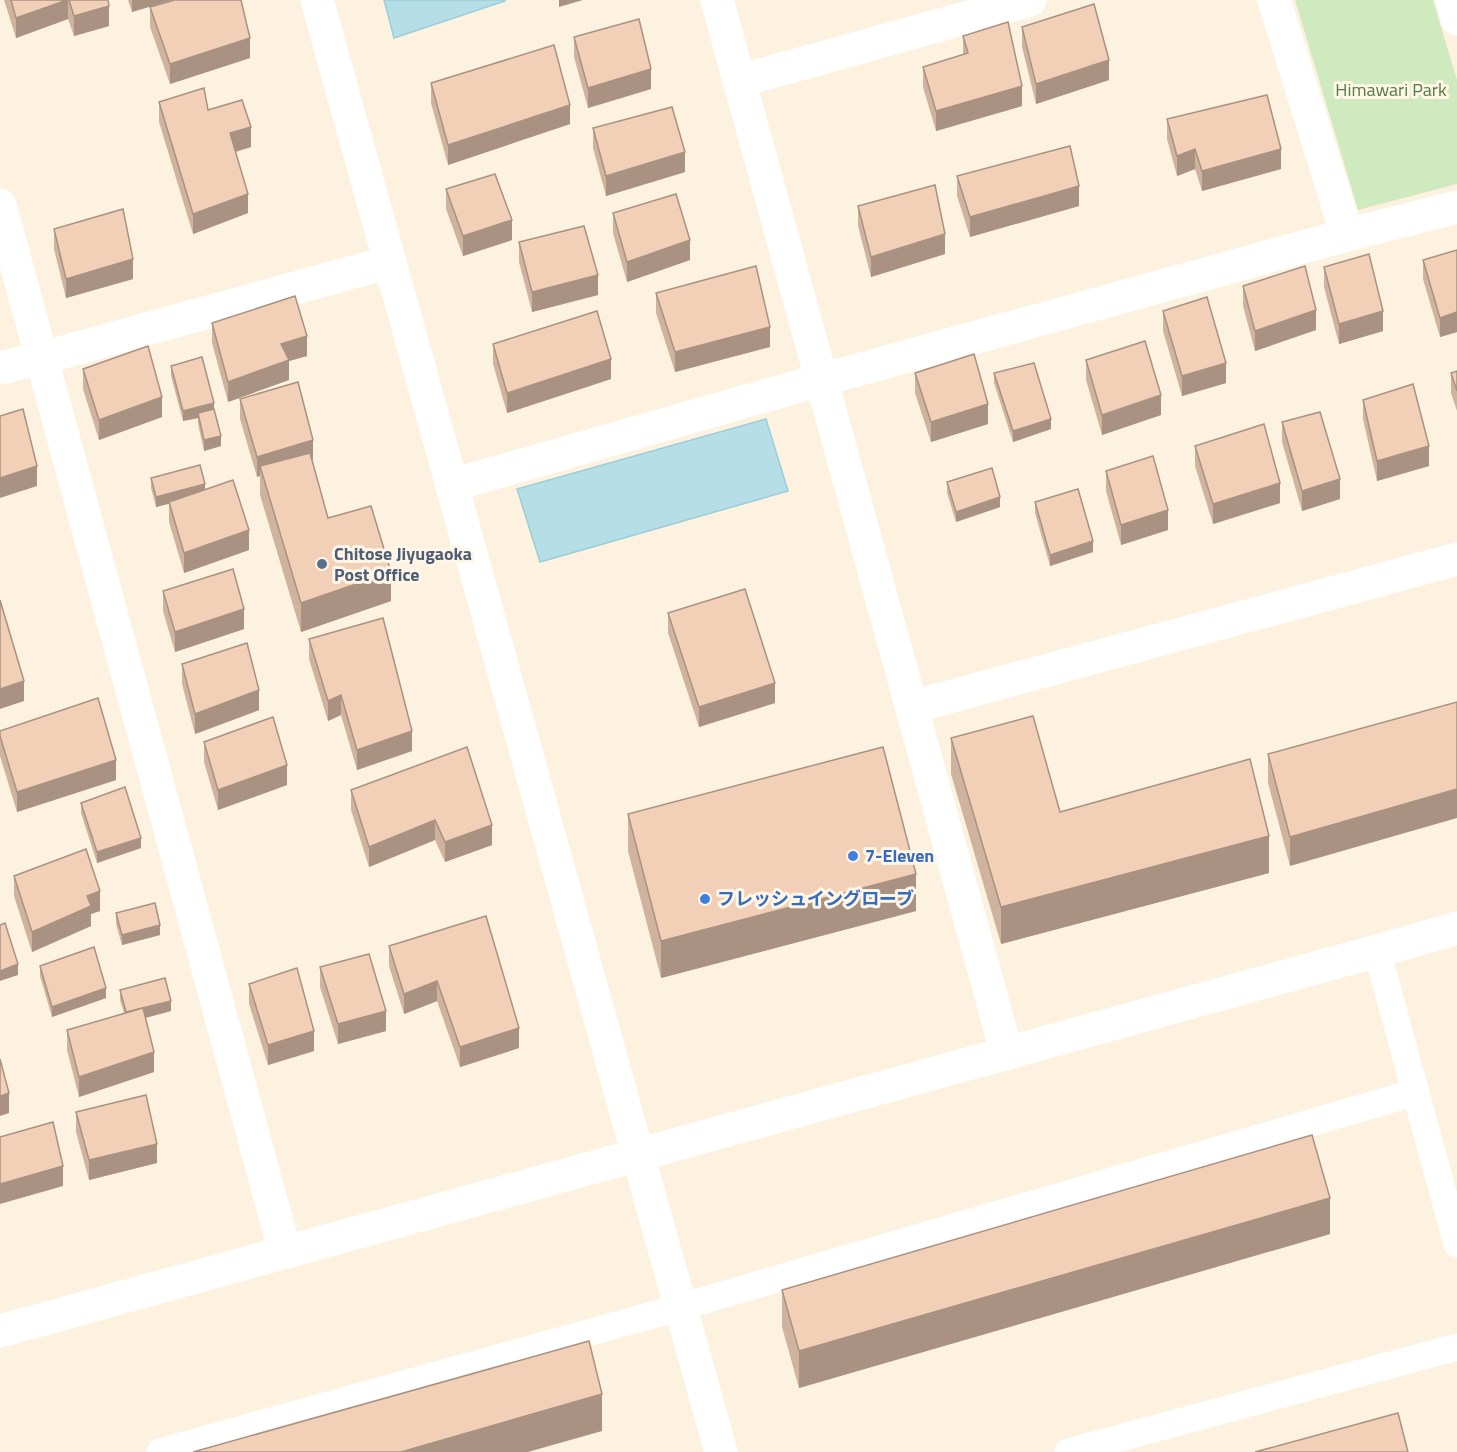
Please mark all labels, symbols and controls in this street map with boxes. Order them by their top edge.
park label: Himawari Park [1335,76,1447,103]
place label: Chitose Jiyugaoka Post Office [334,540,472,588]
marker: Chitose Jiyugaoka Post Office [315,557,329,571]
place label: 7-Eleven [865,842,934,869]
marker: 7-Eleven [846,849,860,863]
place label: フレッシュイングローブ [717,885,914,912]
marker: フレッシュイングローブ [698,892,712,906]

